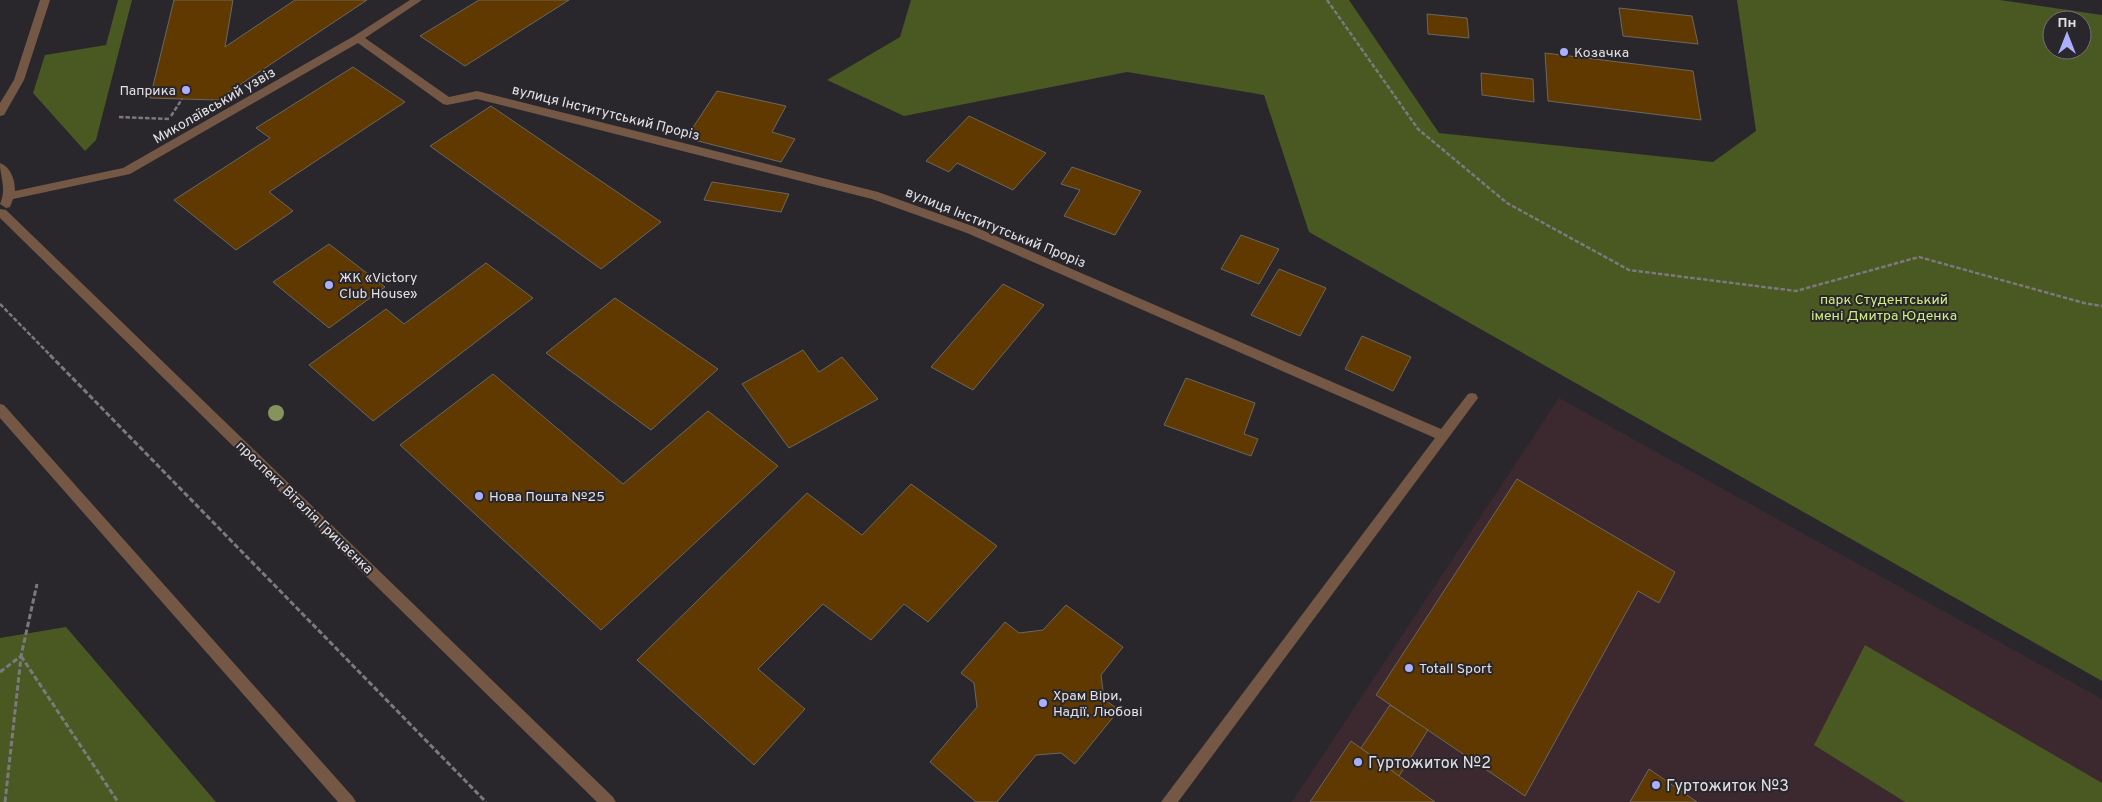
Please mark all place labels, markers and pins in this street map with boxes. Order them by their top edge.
place label: Козачка [1574,45,1629,62]
marker: Козачка [1558,46,1570,58]
place label: Паприка [119,83,176,100]
marker: Паприка [180,84,192,96]
place label: ЖК «Victory Club House» [339,270,417,303]
marker: ЖК «Victory Club House» [323,279,335,291]
place label: Нова Пошта №25 [489,489,605,506]
marker: Нова Пошта №25 [473,490,485,502]
place label: Totall Sport [1419,661,1492,678]
marker: Totall Sport [1403,662,1415,674]
place label: Храм Віри, Надії, Любові [1053,688,1143,721]
marker: Храм Віри, Надії, Любові [1037,697,1049,709]
place label: Гуртожиток №2 [1368,754,1491,774]
marker: Гуртожиток №2 [1352,756,1364,768]
place label: Гуртожиток №3 [1666,777,1789,797]
marker: Гуртожиток №3 [1650,779,1662,791]

